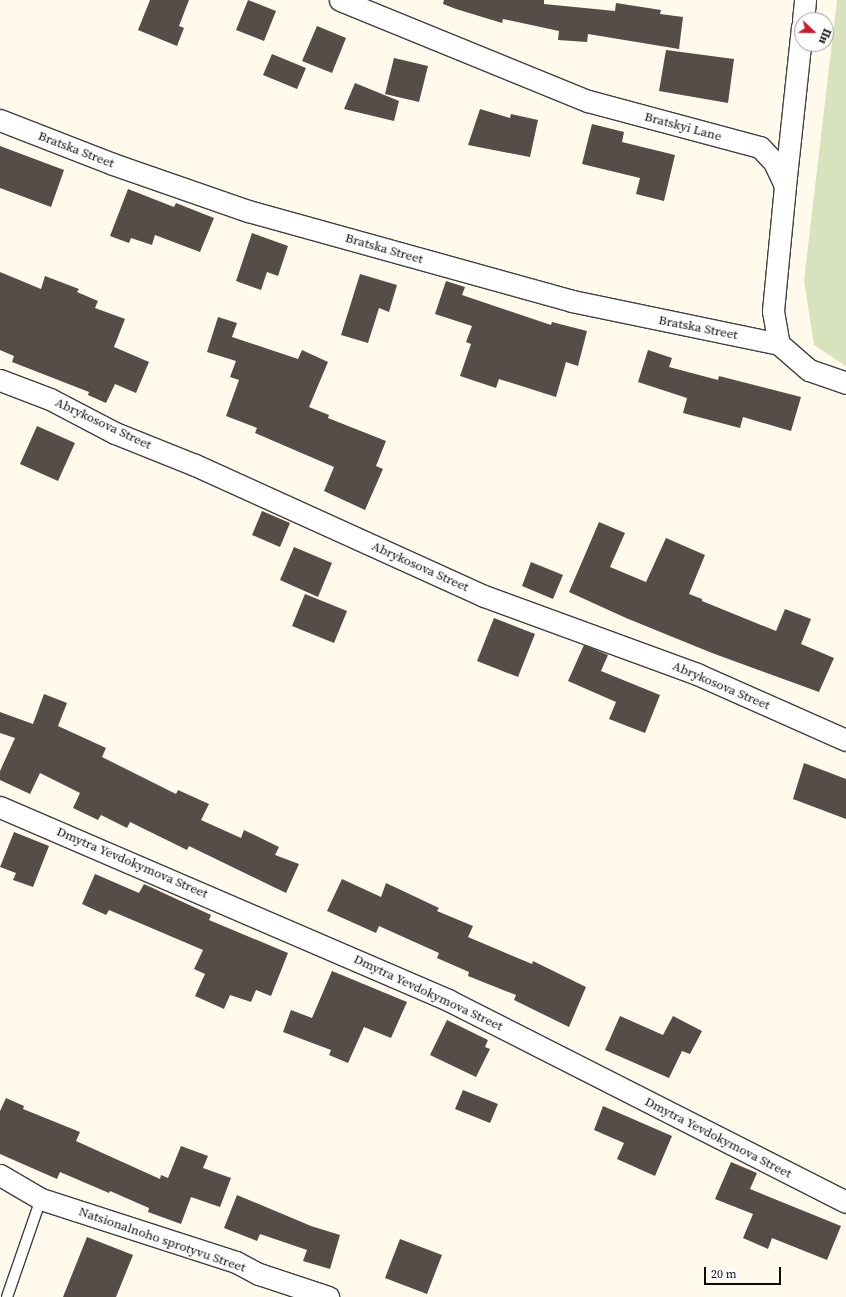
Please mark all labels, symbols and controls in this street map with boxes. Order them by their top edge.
north arrow [794,12,834,52]
text: Пн [815,26,835,46]
street label: Bratskyi Lane [643,109,723,145]
street label: Bratska Street [36,128,116,172]
street label: Bratska Street [343,230,425,268]
street label: Bratska Street [657,313,739,343]
street label: Abrykosova Street [52,395,154,453]
street label: Abrykosova Street [369,539,471,595]
street label: Abrykosova Street [670,658,772,714]
street label: Dmytra Yevdokymova Street [54,824,210,902]
street label: Dmytra Yevdokymova Street [351,951,505,1035]
street label: Dmytra Yevdokymova Street [642,1094,794,1182]
street label: Natsionalnoho sprotyvu Street [77,1204,247,1276]
scale bar [706,1259,783,1285]
text: 20 m [711,1266,737,1282]

